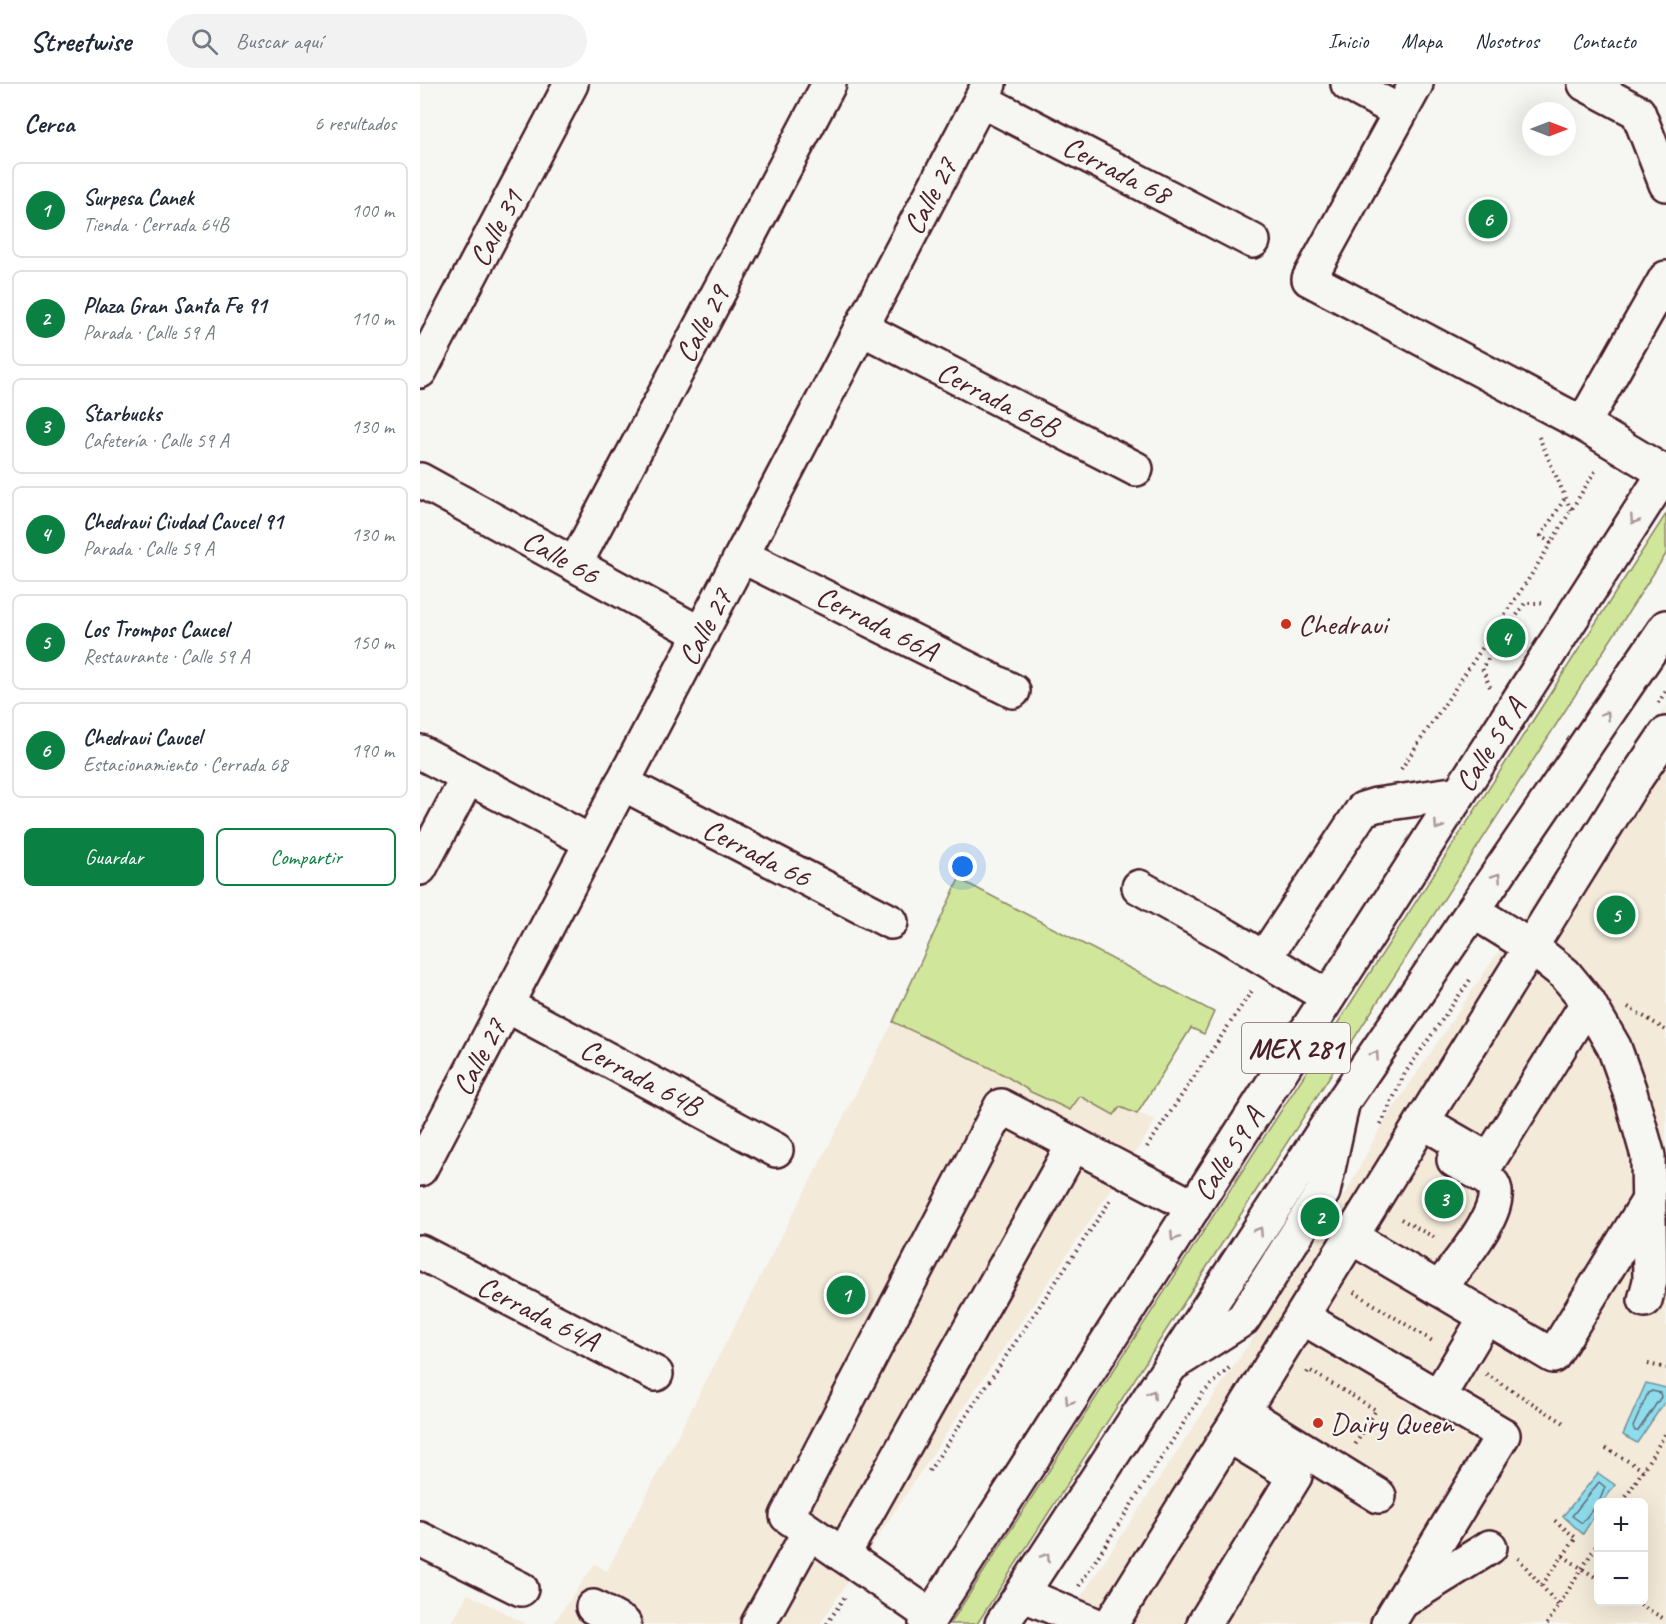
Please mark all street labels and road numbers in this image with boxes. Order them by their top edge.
street label: Cerrada 68 [1057,127,1179,214]
street label: Calle 27 [894,150,967,241]
street label: Calle 31 [460,182,533,273]
street label: Calle 29 [666,277,739,369]
street label: Cerrada 66B [931,352,1067,447]
street label: Calle 66 [516,521,607,594]
street label: Cerrada 66A [810,576,946,671]
street label: Calle 27 [669,581,742,672]
street label: Calle 59 A [1446,690,1535,799]
street label: Cerrada 66 [697,810,819,897]
street label: Calle 27 [443,1011,516,1102]
road number: MEX 281 [1242,1023,1350,1073]
street label: Cerrada 64B [574,1029,710,1126]
street label: Calle 59 A [1184,1099,1273,1208]
street label: Cerrada 64A [471,1266,607,1361]

